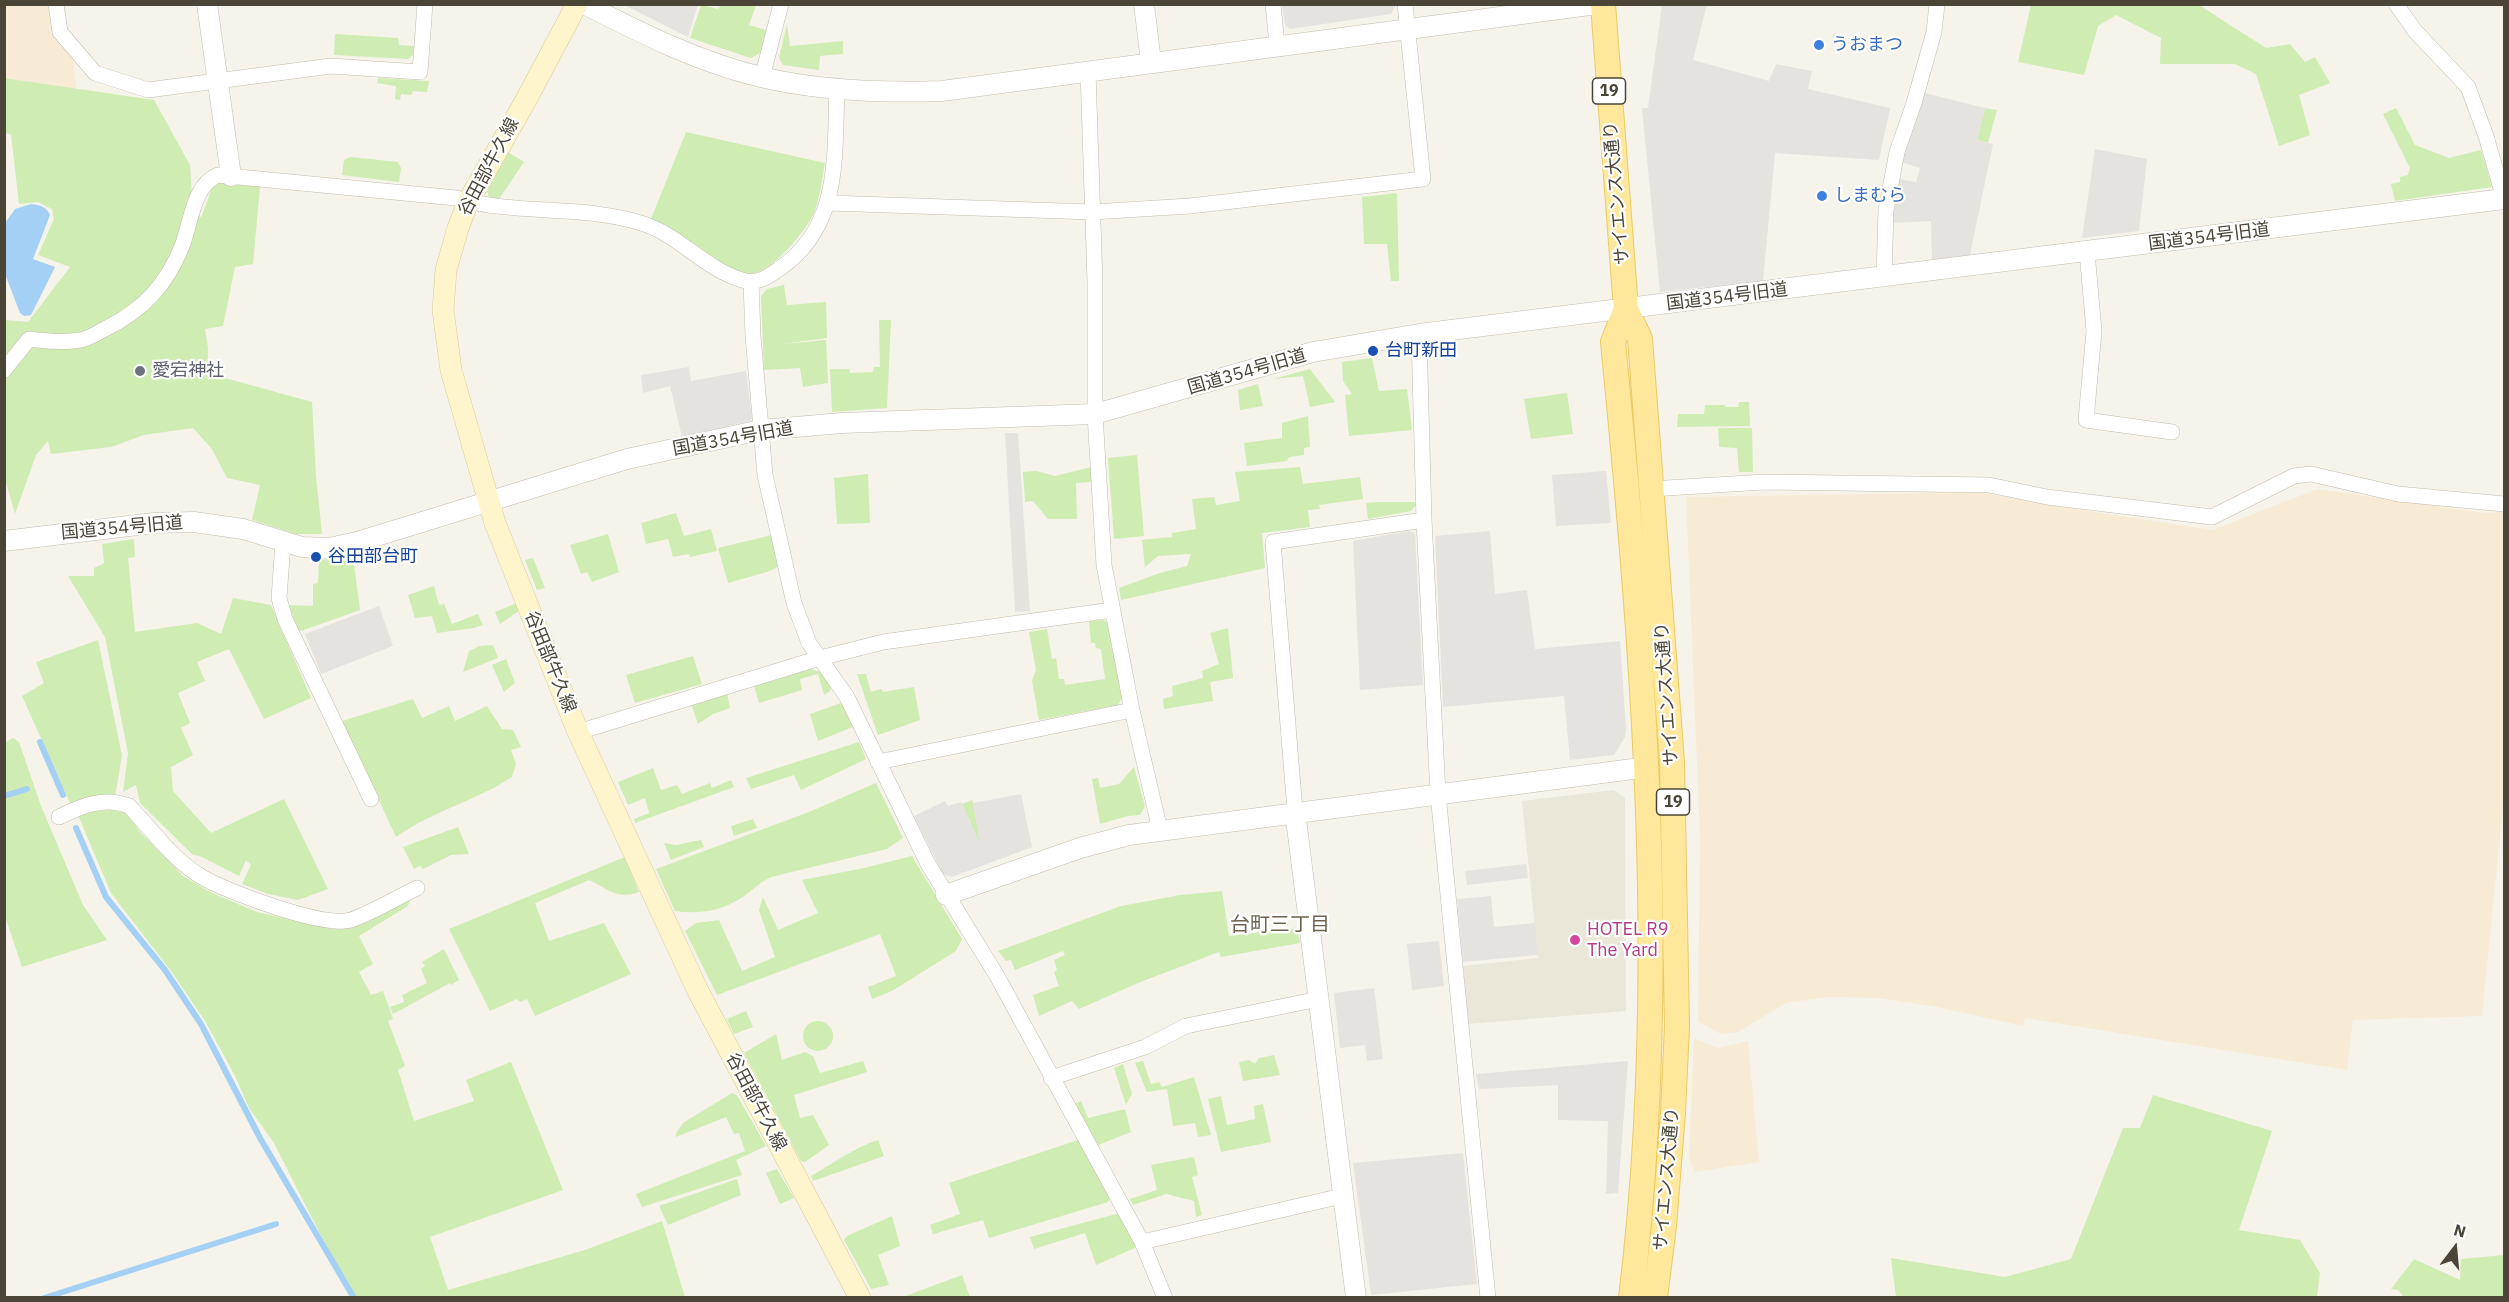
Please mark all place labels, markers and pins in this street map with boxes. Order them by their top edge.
place label: うおまつ [1831,34,1903,56]
marker: うおまつ [1812,38,1826,52]
place label: しまむら [1834,185,1906,207]
marker: しまむら [1815,189,1829,203]
place label: 台町新田 [1385,340,1457,362]
marker: 台町新田 [1366,344,1380,358]
place label: 愛宕神社 [152,360,224,382]
marker: 愛宕神社 [133,364,147,378]
place label: 谷田部台町 [328,546,418,568]
marker: 谷田部台町 [309,550,323,564]
place label: HOTEL R9 The Yard [1587,919,1668,962]
marker: HOTEL R9 The Yard [1568,933,1582,947]

